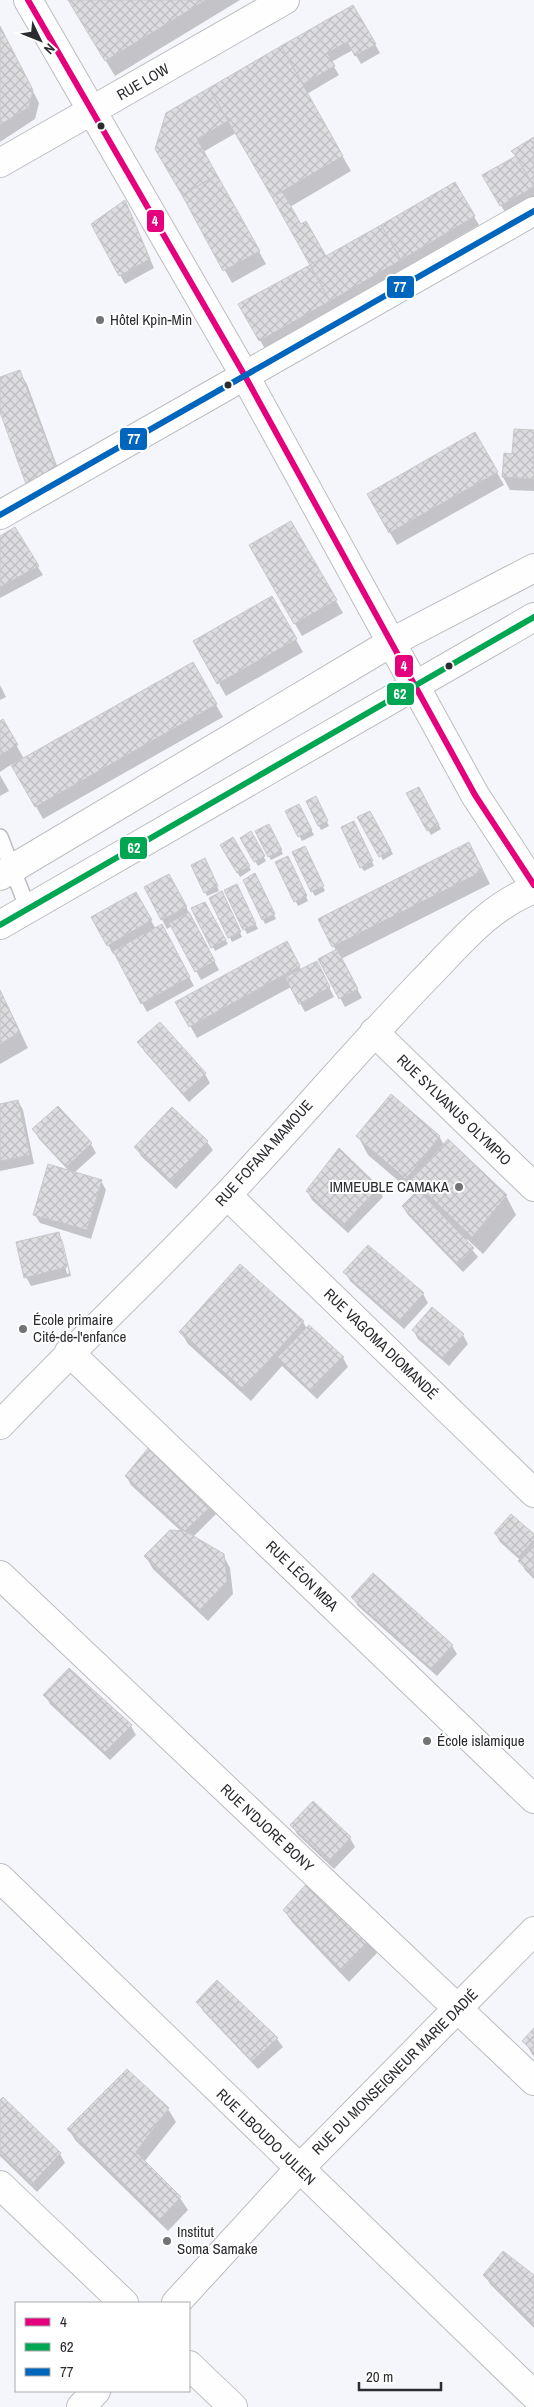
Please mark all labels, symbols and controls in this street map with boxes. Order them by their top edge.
north arrow [15,15,65,65]
text: N [40,40,59,58]
street label: RUE LOW [113,58,173,105]
unlabelled marker [96,121,106,131]
line badge: 4 [146,209,165,233]
text: 4 [152,212,159,230]
line badge: 77 [386,275,415,299]
text: 77 [394,278,407,296]
place label: Hôtel Kpin-Min [110,309,192,330]
marker: Hôtel Kpin-Min [94,314,106,326]
unlabelled marker [223,380,233,390]
line badge: 77 [119,427,148,451]
text: 77 [128,430,141,448]
line badge: 4 [394,654,414,678]
text: 4 [401,657,408,675]
unlabelled marker [444,661,454,671]
line badge: 62 [386,682,415,706]
text: 62 [394,685,406,703]
line badge: 62 [119,836,148,860]
text: 62 [128,839,140,857]
street label: RUE SYLVANUS OLYMPIO [392,1049,516,1170]
street label: RUE FOFANA MAMOUE [210,1095,317,1210]
place label: IMMEUBLE CAMAKA [329,1176,450,1197]
marker: IMMEUBLE CAMAKA [453,1181,465,1193]
street label: RUE VAGOMA DIOMANDÉ [320,1283,443,1404]
place label: École primaire Cité-de-l'enfance [33,1309,126,1347]
marker: École primaire Cité-de-l'enfance [17,1323,29,1335]
street label: RUE LÉON MBA [262,1536,344,1616]
place label: École islamique [437,1730,525,1751]
marker: École islamique [421,1735,433,1747]
street label: RUE N'DJORE BONY [216,1779,319,1877]
street label: RUE DU MONSEIGNEUR MARIE DADIÉ [307,1984,482,2159]
street label: RUE ILBOUDO JULIEN [212,2084,321,2190]
place label: Institut Soma Samake [177,2221,258,2259]
marker: Institut Soma Samake [161,2235,173,2247]
legend [15,2302,190,2392]
text: 4 [60,2311,67,2332]
text: 62 [60,2336,74,2357]
scale bar [359,2360,442,2392]
text: 77 [60,2361,74,2382]
text: 20 m [366,2366,393,2387]

